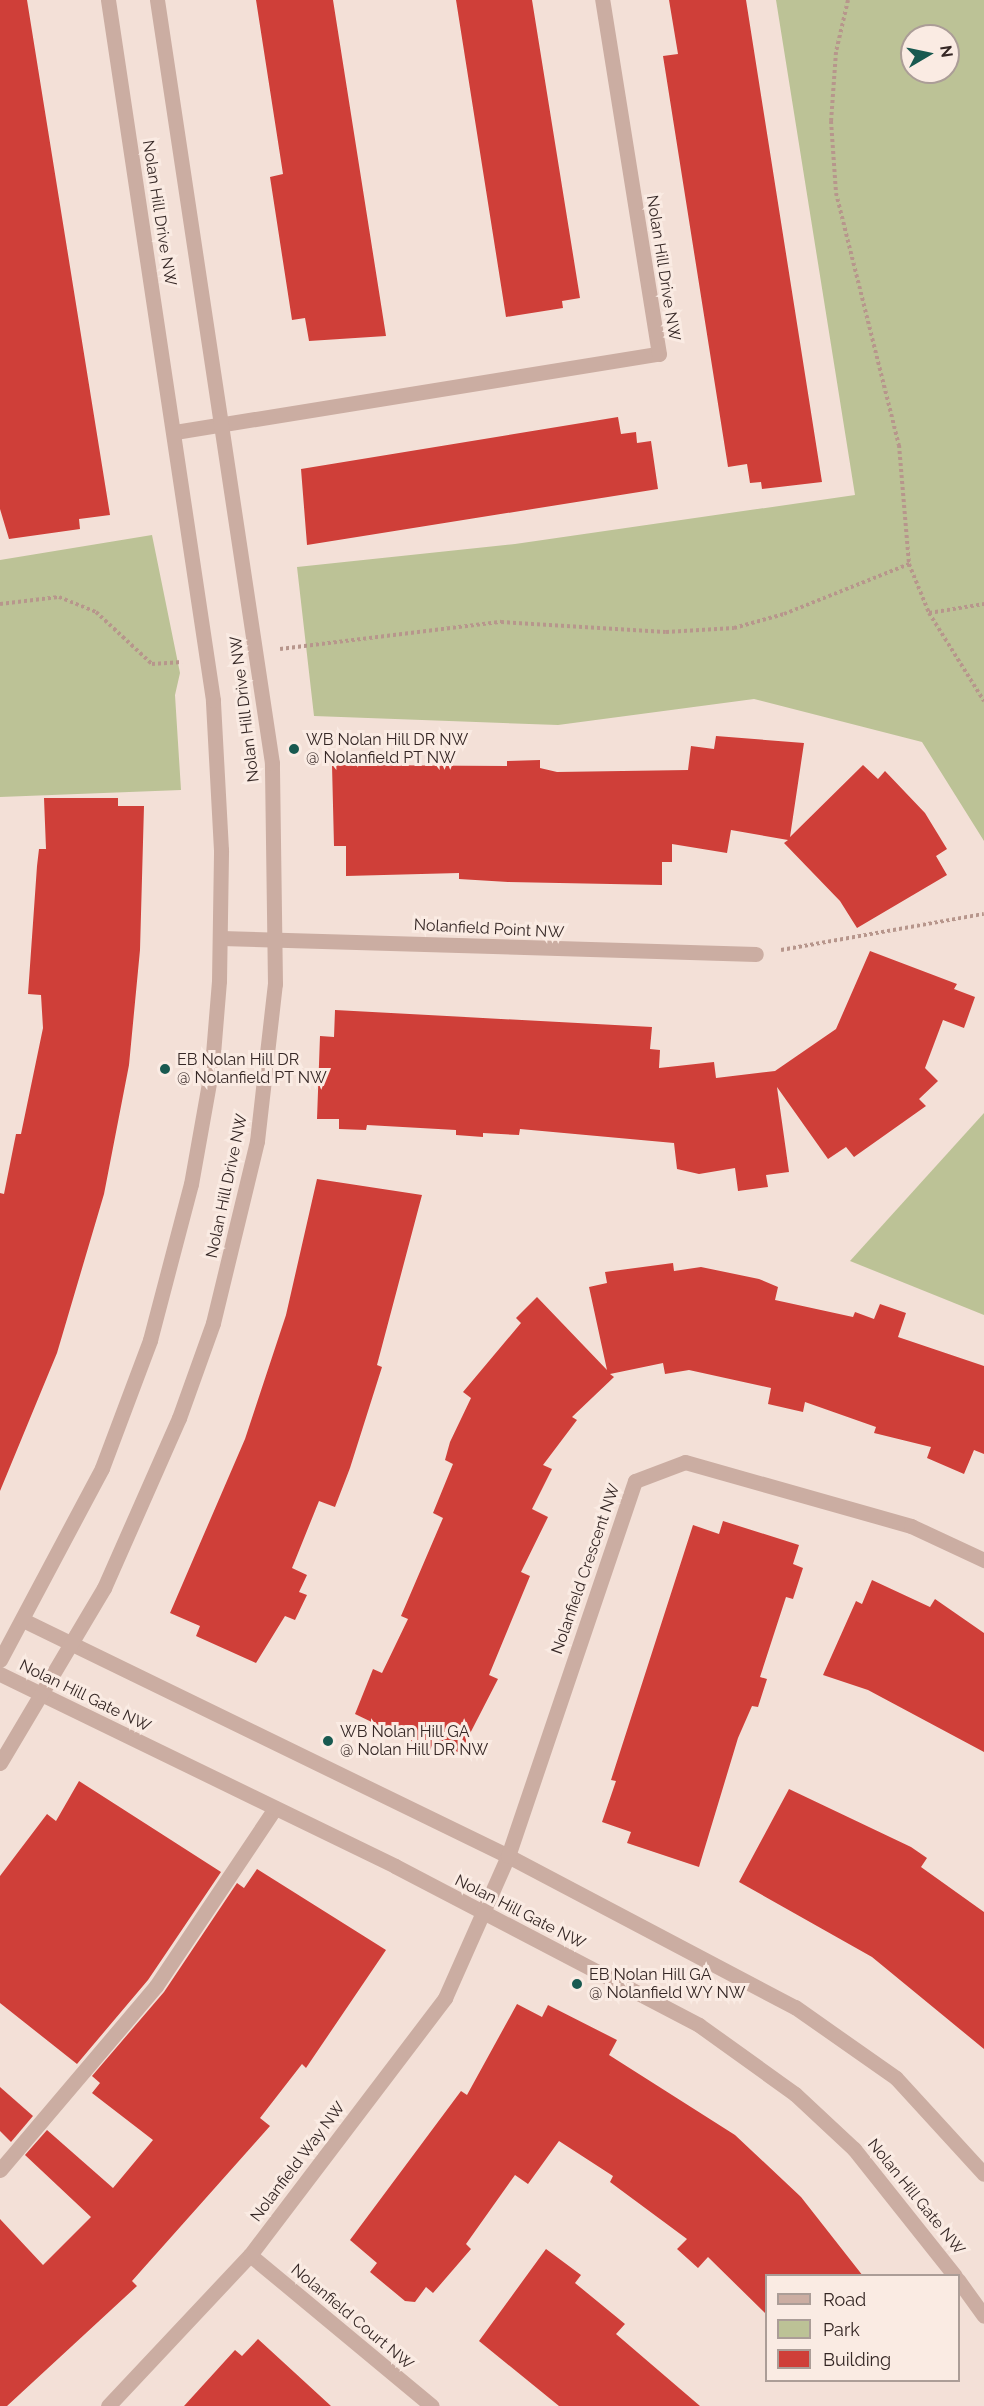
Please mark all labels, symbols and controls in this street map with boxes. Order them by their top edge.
north arrow [900,24,960,84]
text: N [936,44,957,59]
street label: Nolan Hill Drive NW [138,139,180,287]
street label: Nolan Hill Drive NW [642,194,684,342]
street label: Nolan Hill Drive NW [226,635,264,783]
place label: WB Nolan Hill DR NW @ Nolanfield PT NW [306,730,469,768]
marker: WB Nolan Hill DR NW @ Nolanfield PT NW [287,742,301,756]
street label: Nolanfield Point NW [413,915,565,943]
place label: EB Nolan Hill DR @ Nolanfield PT NW [177,1050,327,1088]
marker: EB Nolan Hill DR @ Nolanfield PT NW [158,1062,172,1076]
street label: Nolan Hill Drive NW [202,1112,252,1260]
street label: Nolanfield Crescent NW [548,1481,624,1657]
street label: Nolan Hill Gate NW [16,1656,154,1736]
place label: WB Nolan Hill GA @ Nolan Hill DR NW [340,1722,489,1760]
marker: WB Nolan Hill GA @ Nolan Hill DR NW [321,1734,335,1748]
street label: Nolan Hill Gate NW [451,1871,589,1953]
place label: EB Nolan Hill GA @ Nolanfield WY NW [589,1965,747,2003]
marker: EB Nolan Hill GA @ Nolanfield WY NW [570,1977,584,1991]
street label: Nolanfield Way NW [246,2098,350,2226]
street label: Nolan Hill Gate NW [863,2135,969,2259]
street label: Nolanfield Court NW [287,2260,417,2374]
legend [765,2274,960,2382]
text: Road [823,2289,866,2310]
text: Park [823,2319,860,2340]
text: Building [823,2349,891,2370]

